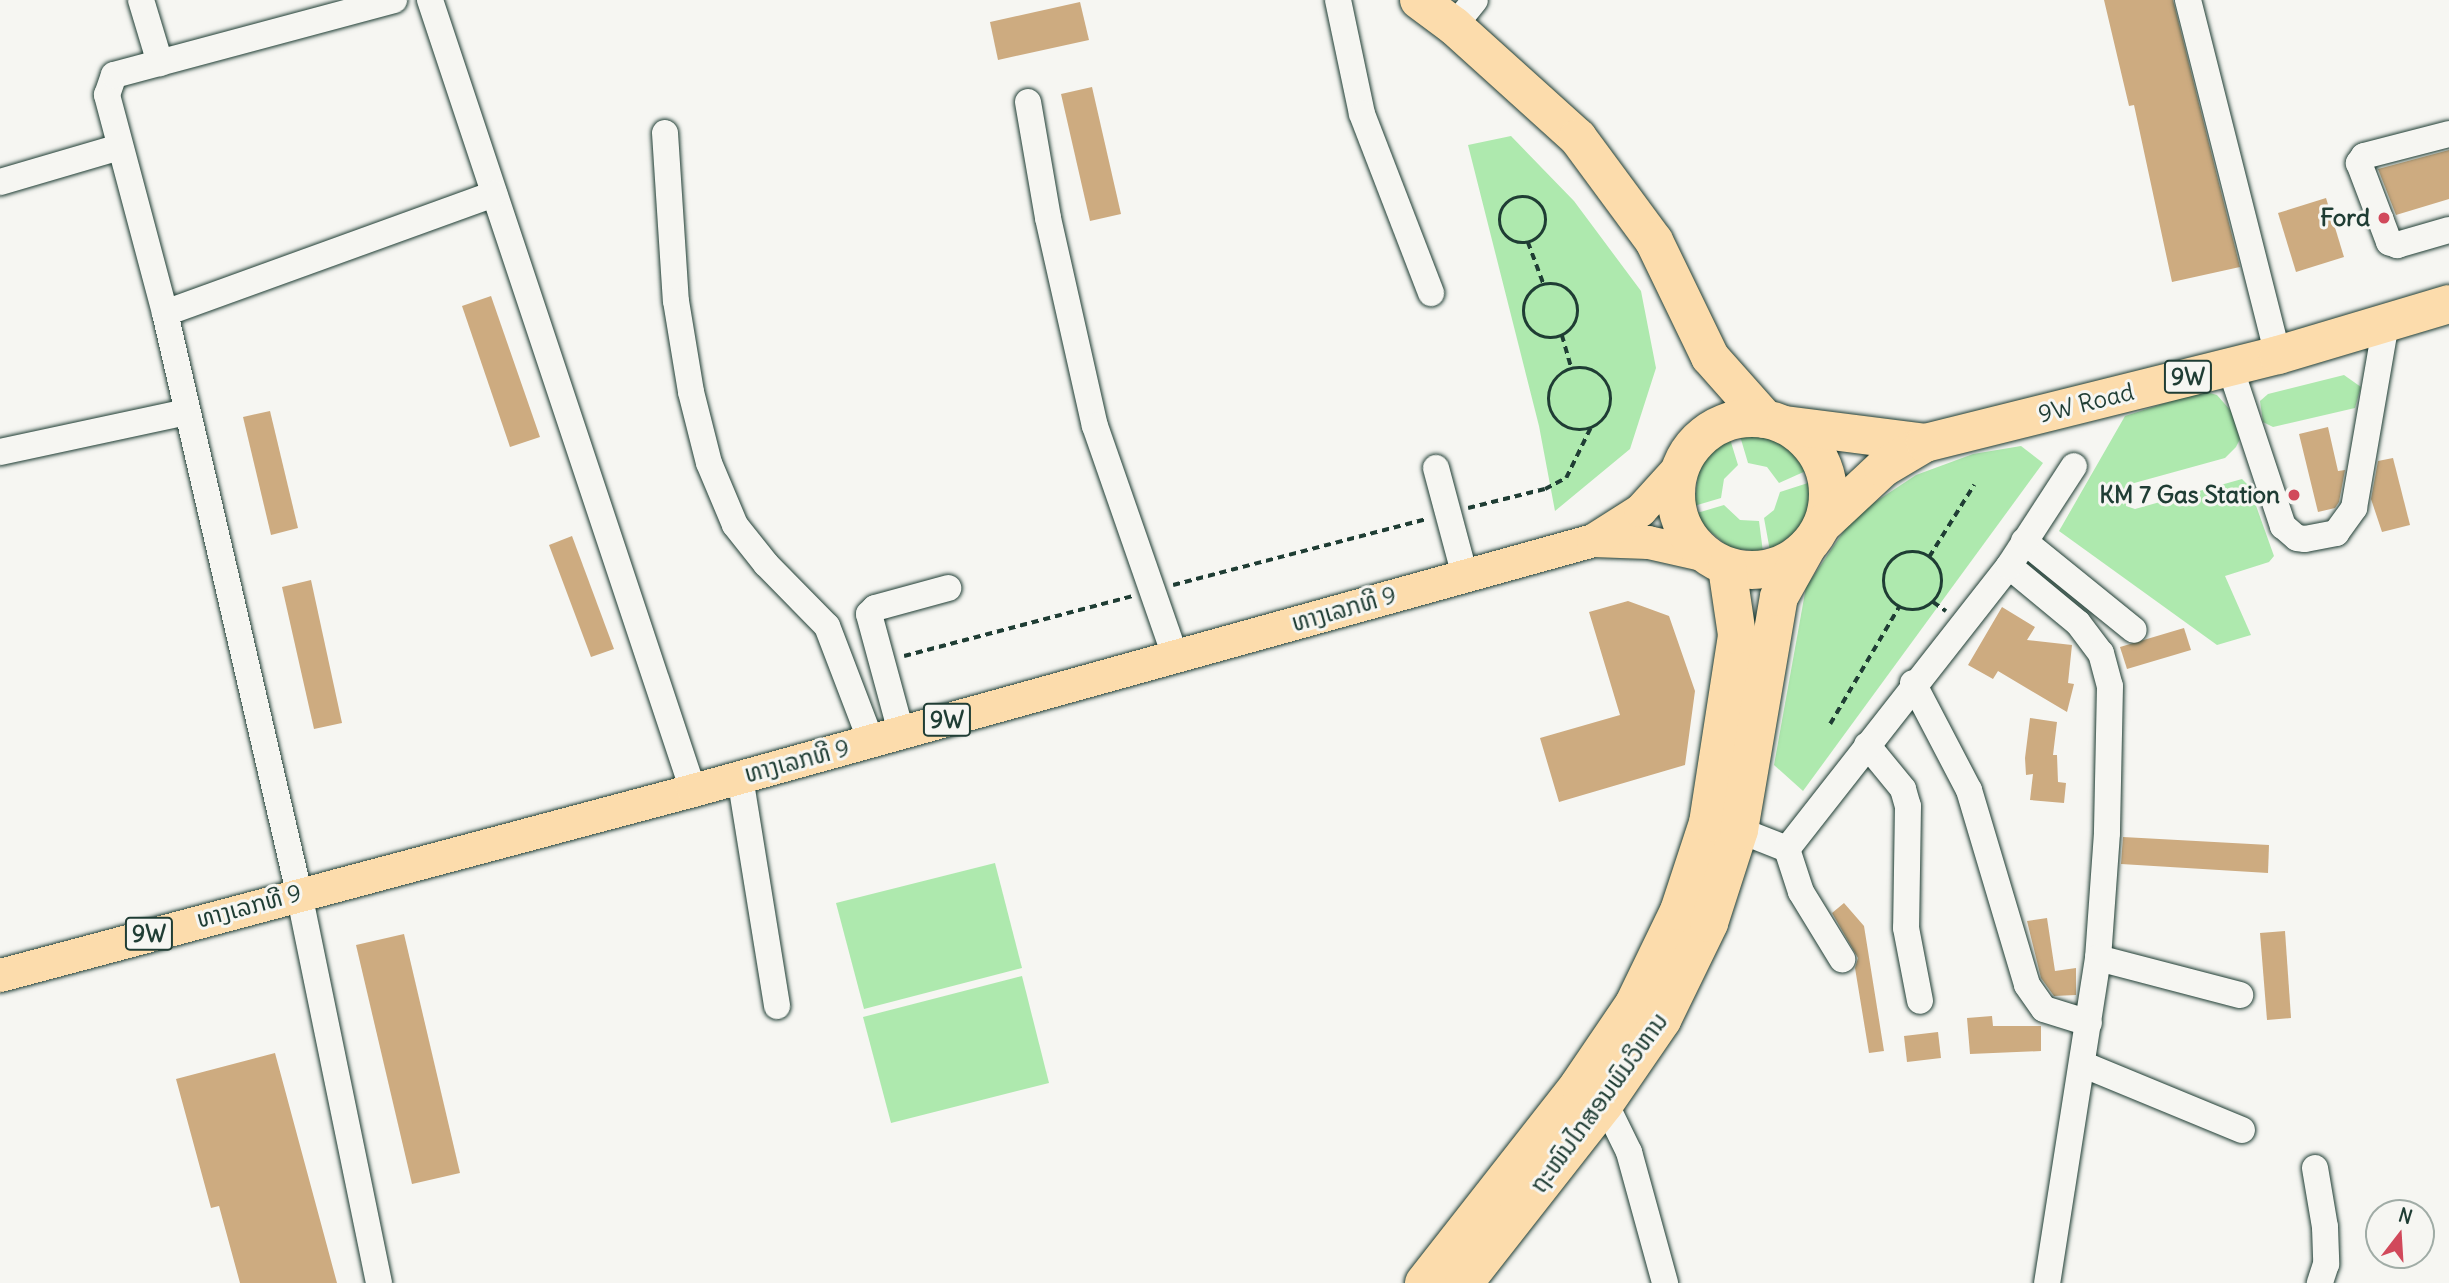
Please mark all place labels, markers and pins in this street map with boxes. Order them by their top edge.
place label: Ford [2320,204,2370,232]
marker: Ford [2376,210,2392,226]
place label: KM 7 Gas Station [2099,481,2280,509]
marker: KM 7 Gas Station [2286,487,2302,503]

